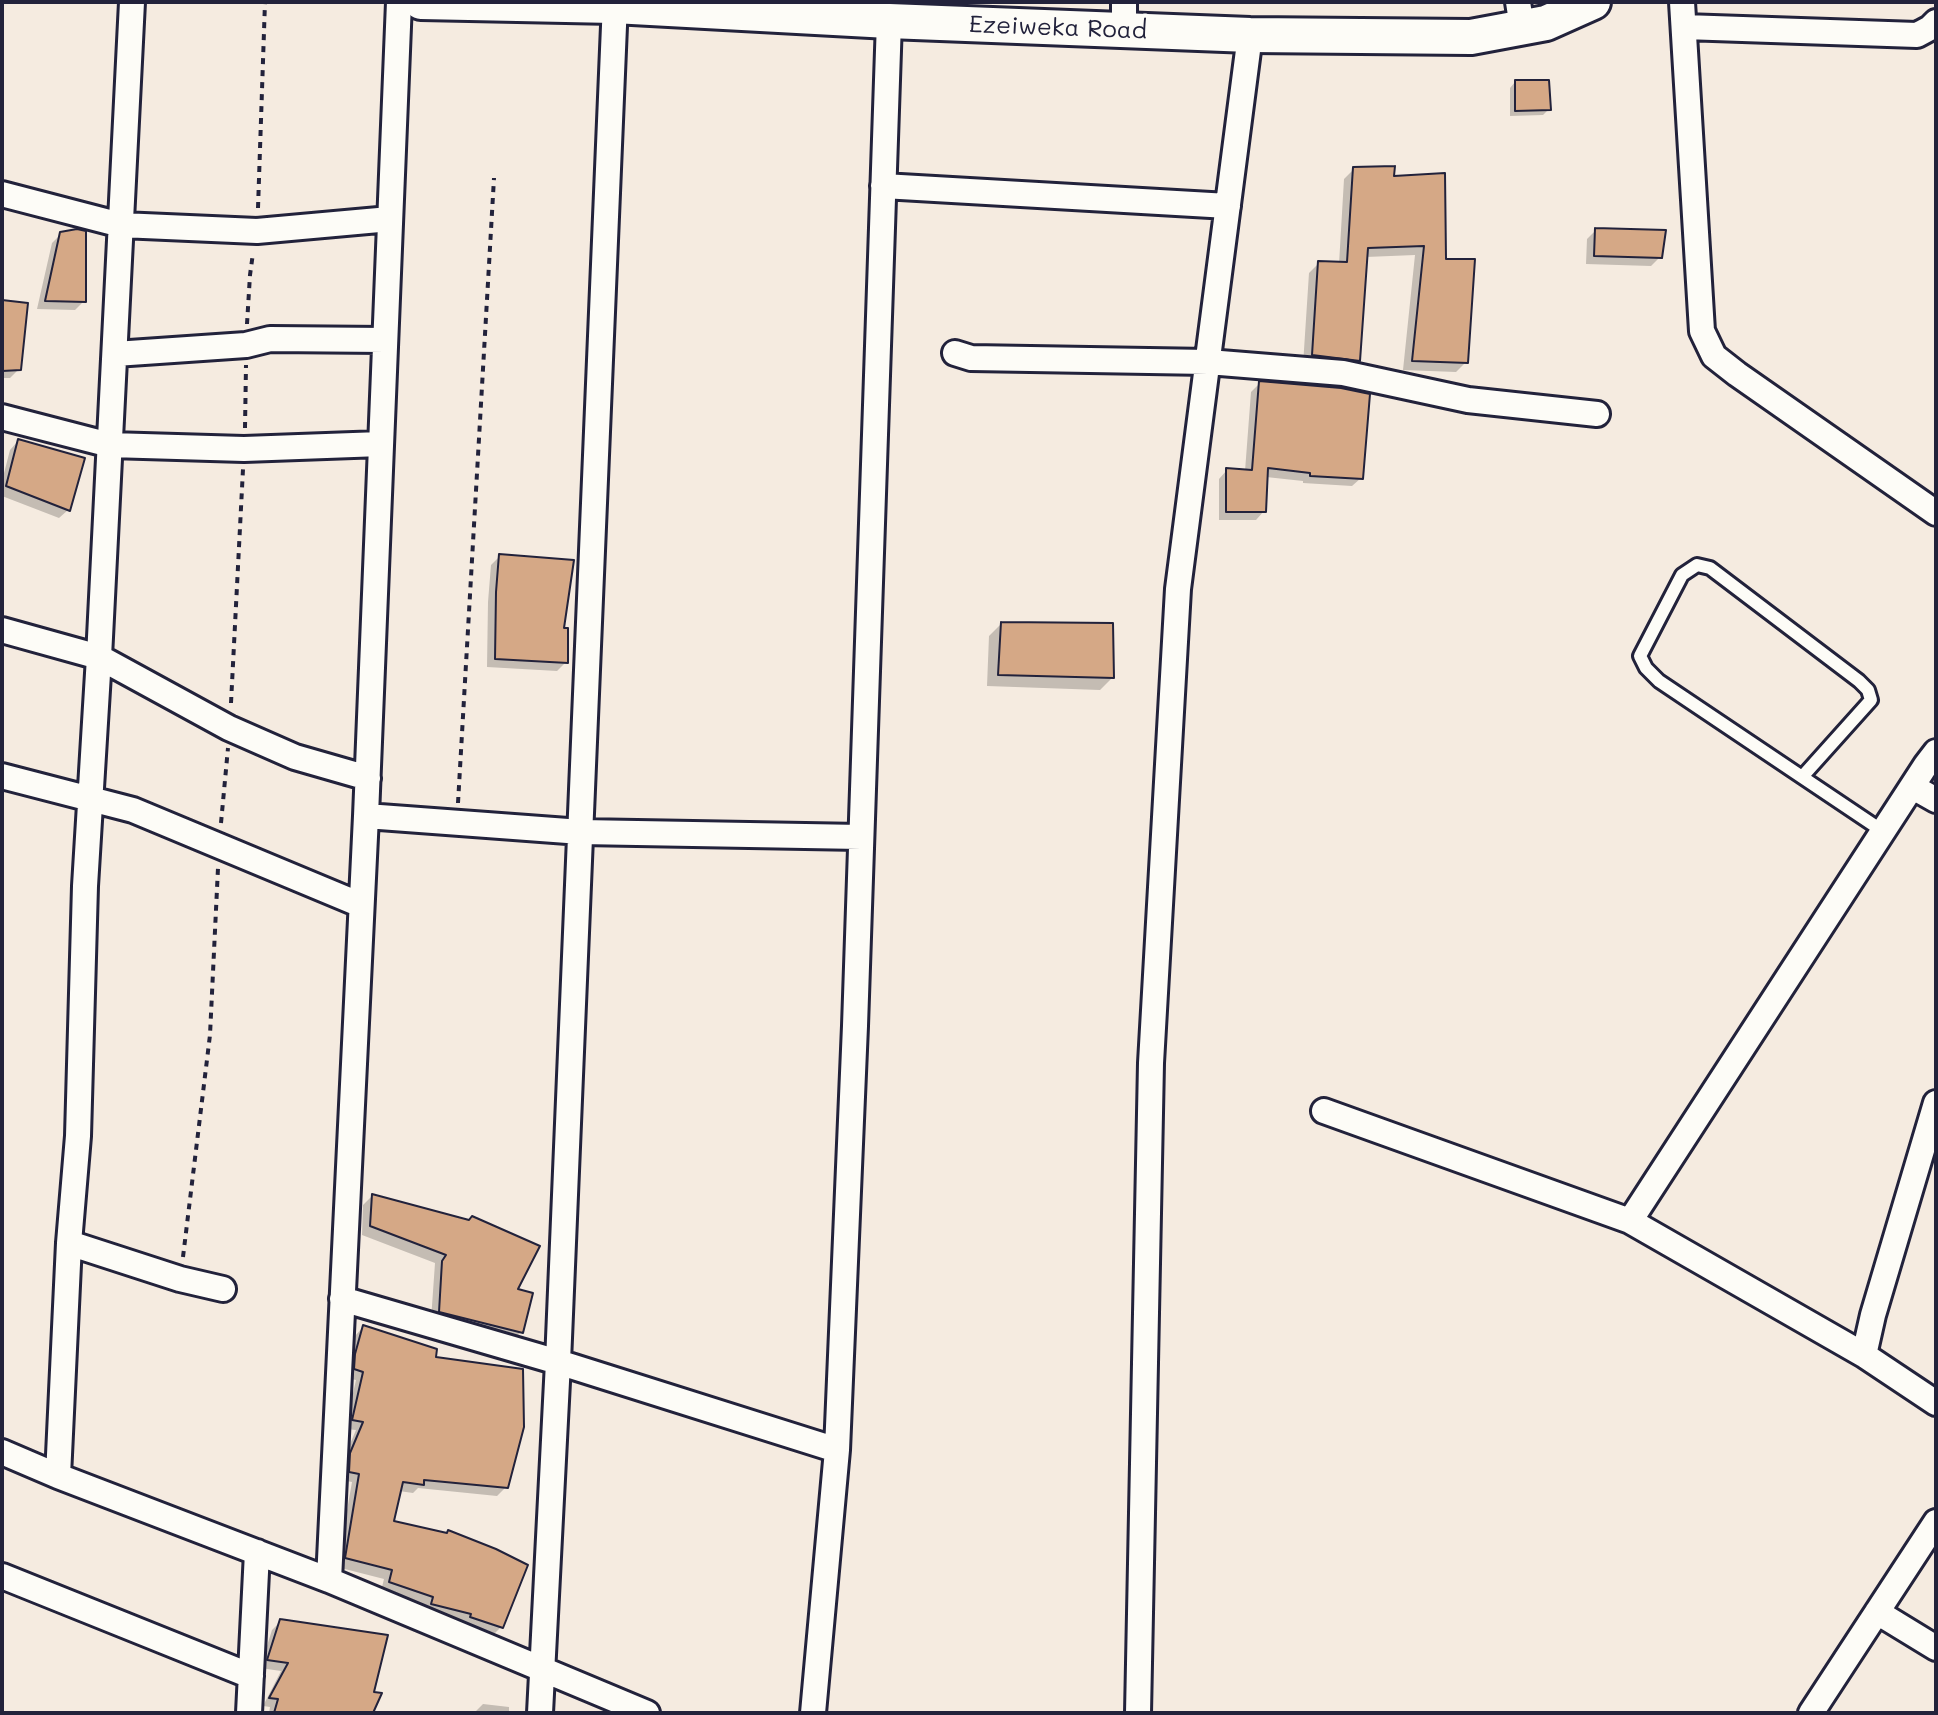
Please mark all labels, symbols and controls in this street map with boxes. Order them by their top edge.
street label: Ezeiweka Road [969,11,1147,45]

